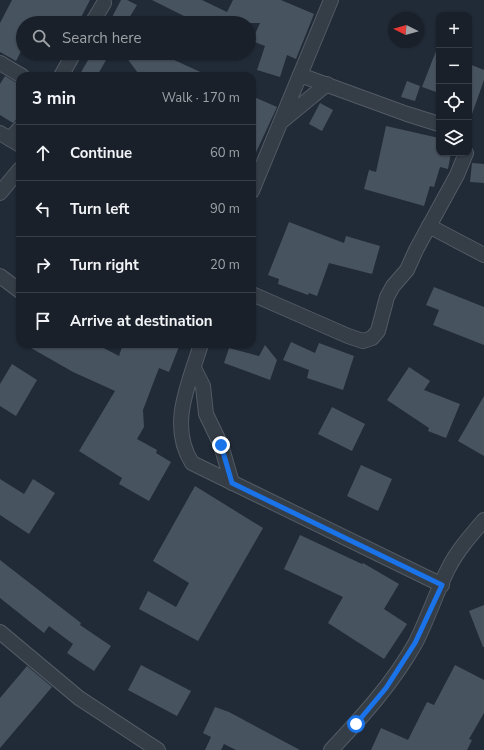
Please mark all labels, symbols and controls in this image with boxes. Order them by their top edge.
north arrow [388,12,424,48]
map controls [436,12,472,156]
button: + [436,12,472,48]
search box [16,16,256,60]
icon: search [30,27,52,49]
text: Search here [62,28,142,48]
button: − [436,48,472,84]
button: locate [436,84,472,120]
text: 3 min [32,87,76,110]
text: Walk · 170 m [162,89,240,107]
button: layers [436,120,472,156]
icon: ahead [32,142,54,164]
text: Continue [70,143,132,163]
text: 60 m [210,144,240,162]
icon: left [32,198,54,220]
text: Turn left [70,199,129,219]
text: 90 m [210,200,240,218]
icon: right [32,254,54,276]
text: Turn right [70,255,139,275]
text: 20 m [210,256,240,274]
icon: arrive [32,310,54,332]
text: Arrive at destination [70,311,213,331]
route end [212,436,230,454]
route start [347,715,365,733]

